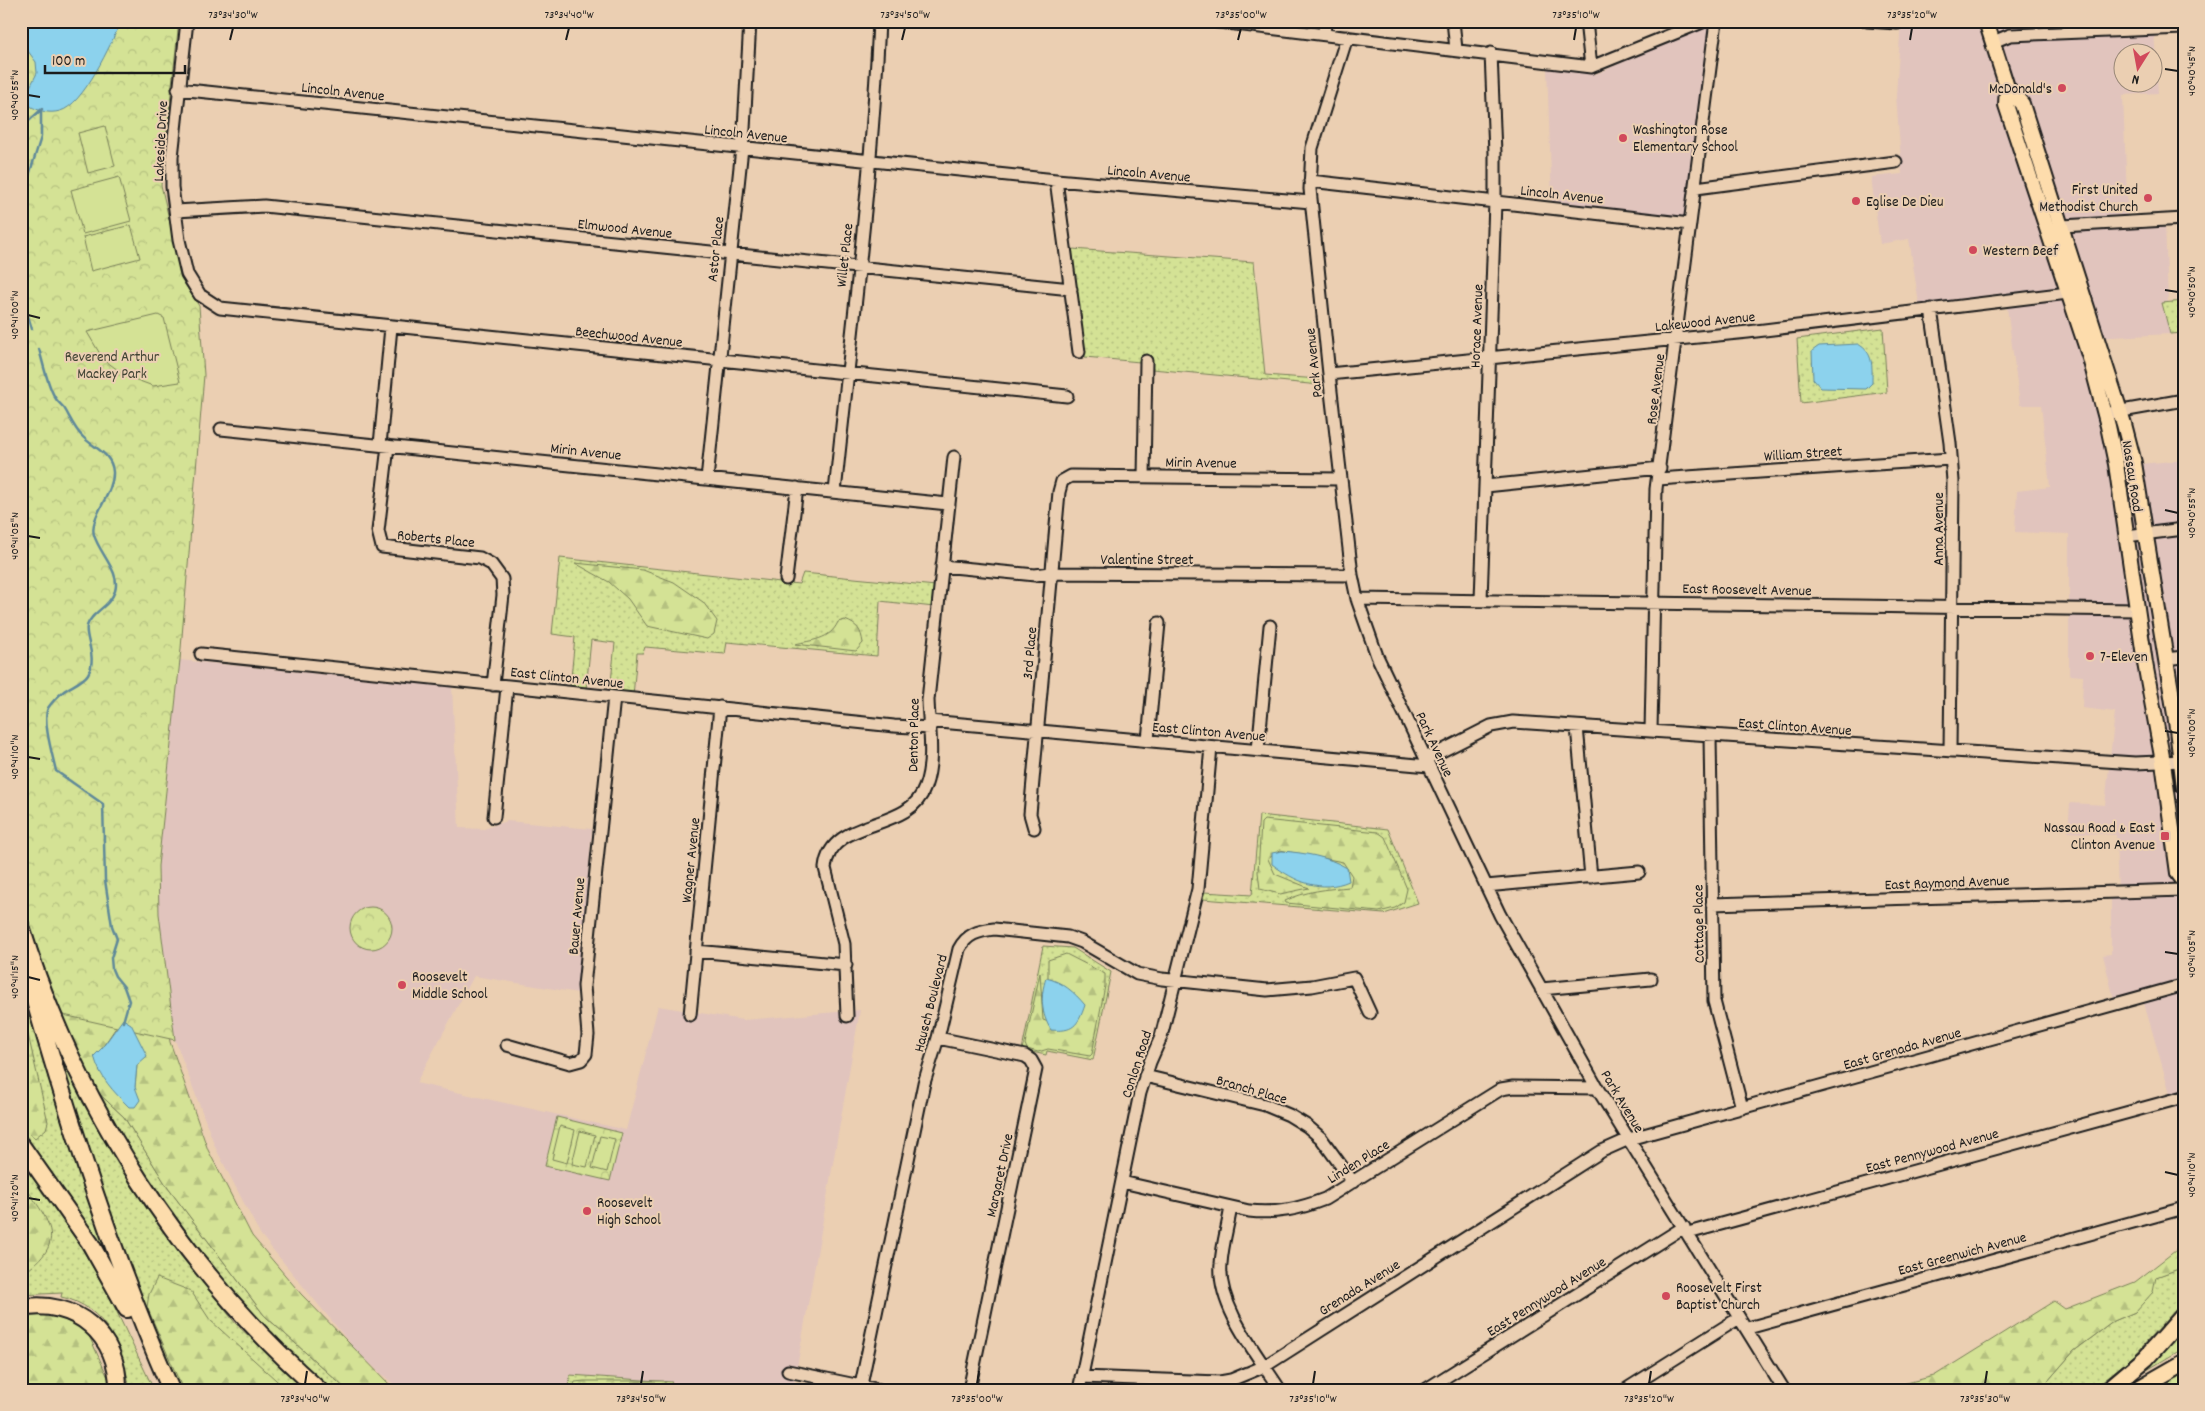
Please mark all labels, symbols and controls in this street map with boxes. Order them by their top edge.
text: 73°34'30"W [208,7,258,24]
text: 73°34'40"W [544,7,594,24]
text: 73°34'50"W [880,7,930,24]
text: 73°35'00"W [1215,7,1267,24]
text: 73°35'10"W [1552,7,1600,24]
text: 73°35'20"W [1887,7,1937,24]
scale bar [45,42,185,74]
north arrow [2112,42,2162,92]
text: 40°40'45"N [2184,46,2201,96]
text: 100 m [52,51,85,73]
text: N [2131,68,2141,89]
text: 40°40'55"N [7,70,24,120]
street label: Lincoln Avenue [300,78,386,108]
place label: McDonald's [1989,79,2052,101]
marker: McDonald's [2056,82,2068,94]
street label: Lakeside Drive [149,100,175,182]
street label: Lincoln Avenue [703,120,789,150]
place label: Washington Rose Elementary School [1633,120,1738,159]
marker: Washington Rose Elementary School [1617,132,1629,144]
street label: Lincoln Avenue [1106,160,1192,190]
place label: First United Methodist Church [2039,180,2138,219]
street label: Lincoln Avenue [1519,181,1605,211]
place label: Eglise De Dieu [1866,192,1943,214]
marker: First United Methodist Church [2142,192,2154,204]
marker: Eglise De Dieu [1850,195,1862,207]
street label: Elmwood Avenue [576,214,674,246]
street label: Astor Place [703,215,731,283]
street label: Willet Place [832,222,860,288]
place label: Western Beef [1983,241,2059,263]
marker: Western Beef [1967,244,1979,256]
text: 40°40'50"N [2184,266,2201,318]
street label: Horace Avenue [1466,283,1490,368]
text: 40°41'00"N [7,291,24,339]
street label: Lakewood Avenue [1654,307,1757,339]
street label: Beechwood Avenue [574,321,684,355]
street label: Park Avenue [1300,326,1330,399]
park label: Reverend Arthur Mackey Park [65,347,160,386]
street label: Rose Avenue [1642,352,1672,426]
street label: Mirin Avenue [549,438,623,468]
street label: Nassau Road [2115,439,2148,514]
street label: William Street [1763,441,1844,469]
street label: Mirin Avenue [1165,452,1237,476]
text: 40°40'55"N [2184,488,2201,538]
street label: Anna Avenue [1929,492,1951,566]
text: 40°41'05"N [7,512,24,560]
street label: Roberts Place [396,525,476,555]
street label: Valentine Street [1100,550,1194,572]
street label: East Roosevelt Avenue [1682,579,1812,603]
street label: 3rd Place [1018,626,1044,680]
place label: 7-Eleven [2100,647,2148,669]
marker: 7-Eleven [2084,650,2096,662]
street label: East Clinton Avenue [509,662,625,696]
street label: Denton Place [903,698,927,772]
street label: Park Avenue [1408,708,1458,782]
text: 40°41'00"N [2184,709,2201,757]
street label: East Clinton Avenue [1738,713,1853,743]
street label: East Clinton Avenue [1151,717,1267,749]
text: 40°41'10"N [7,735,24,779]
street label: Wagner Avenue [677,816,707,904]
place label: Nassau Road & East Clinton Avenue [2044,818,2155,857]
marker: Nassau Road & East Clinton Avenue [2159,830,2171,842]
street label: East Raymond Avenue [1884,871,2010,897]
street label: Bauer Avenue [564,876,592,956]
street label: Cottage Place [1688,884,1712,964]
text: 40°41'05"N [2184,930,2201,978]
street label: Hausch Boulevard [909,952,955,1055]
text: 40°41'15"N [7,955,24,999]
place label: Roosevelt Middle School [412,967,488,1006]
marker: Roosevelt Middle School [396,979,408,991]
street label: East Grenada Avenue [1841,1023,1964,1077]
street label: Conlon Road [1117,1028,1159,1101]
street label: Park Avenue [1594,1066,1649,1138]
street label: Branch Place [1213,1070,1290,1112]
street label: East Pennywood Avenue [1864,1123,2002,1180]
street label: Margaret Drive [981,1131,1021,1219]
street label: Linden Place [1324,1135,1395,1191]
text: 40°41'10"N [2184,1153,2201,1197]
text: 40°41'20"N [7,1174,24,1222]
place label: Roosevelt High School [597,1193,661,1232]
marker: Roosevelt High School [581,1205,593,1217]
street label: East Greenwich Avenue [1896,1227,2030,1283]
street label: East Pennywood Avenue [1483,1252,1611,1343]
street label: Grenada Avenue [1315,1255,1405,1322]
place label: Roosevelt First Baptist Church [1676,1278,1762,1317]
marker: Roosevelt First Baptist Church [1660,1290,1672,1302]
text: 73°34'40"W [280,1391,330,1408]
text: 73°34'50"W [616,1391,666,1408]
text: 73°35'00"W [951,1391,1003,1408]
text: 73°35'10"W [1289,1391,1337,1408]
text: 73°35'20"W [1624,1391,1674,1408]
text: 73°35'30"W [1960,1391,2010,1408]

